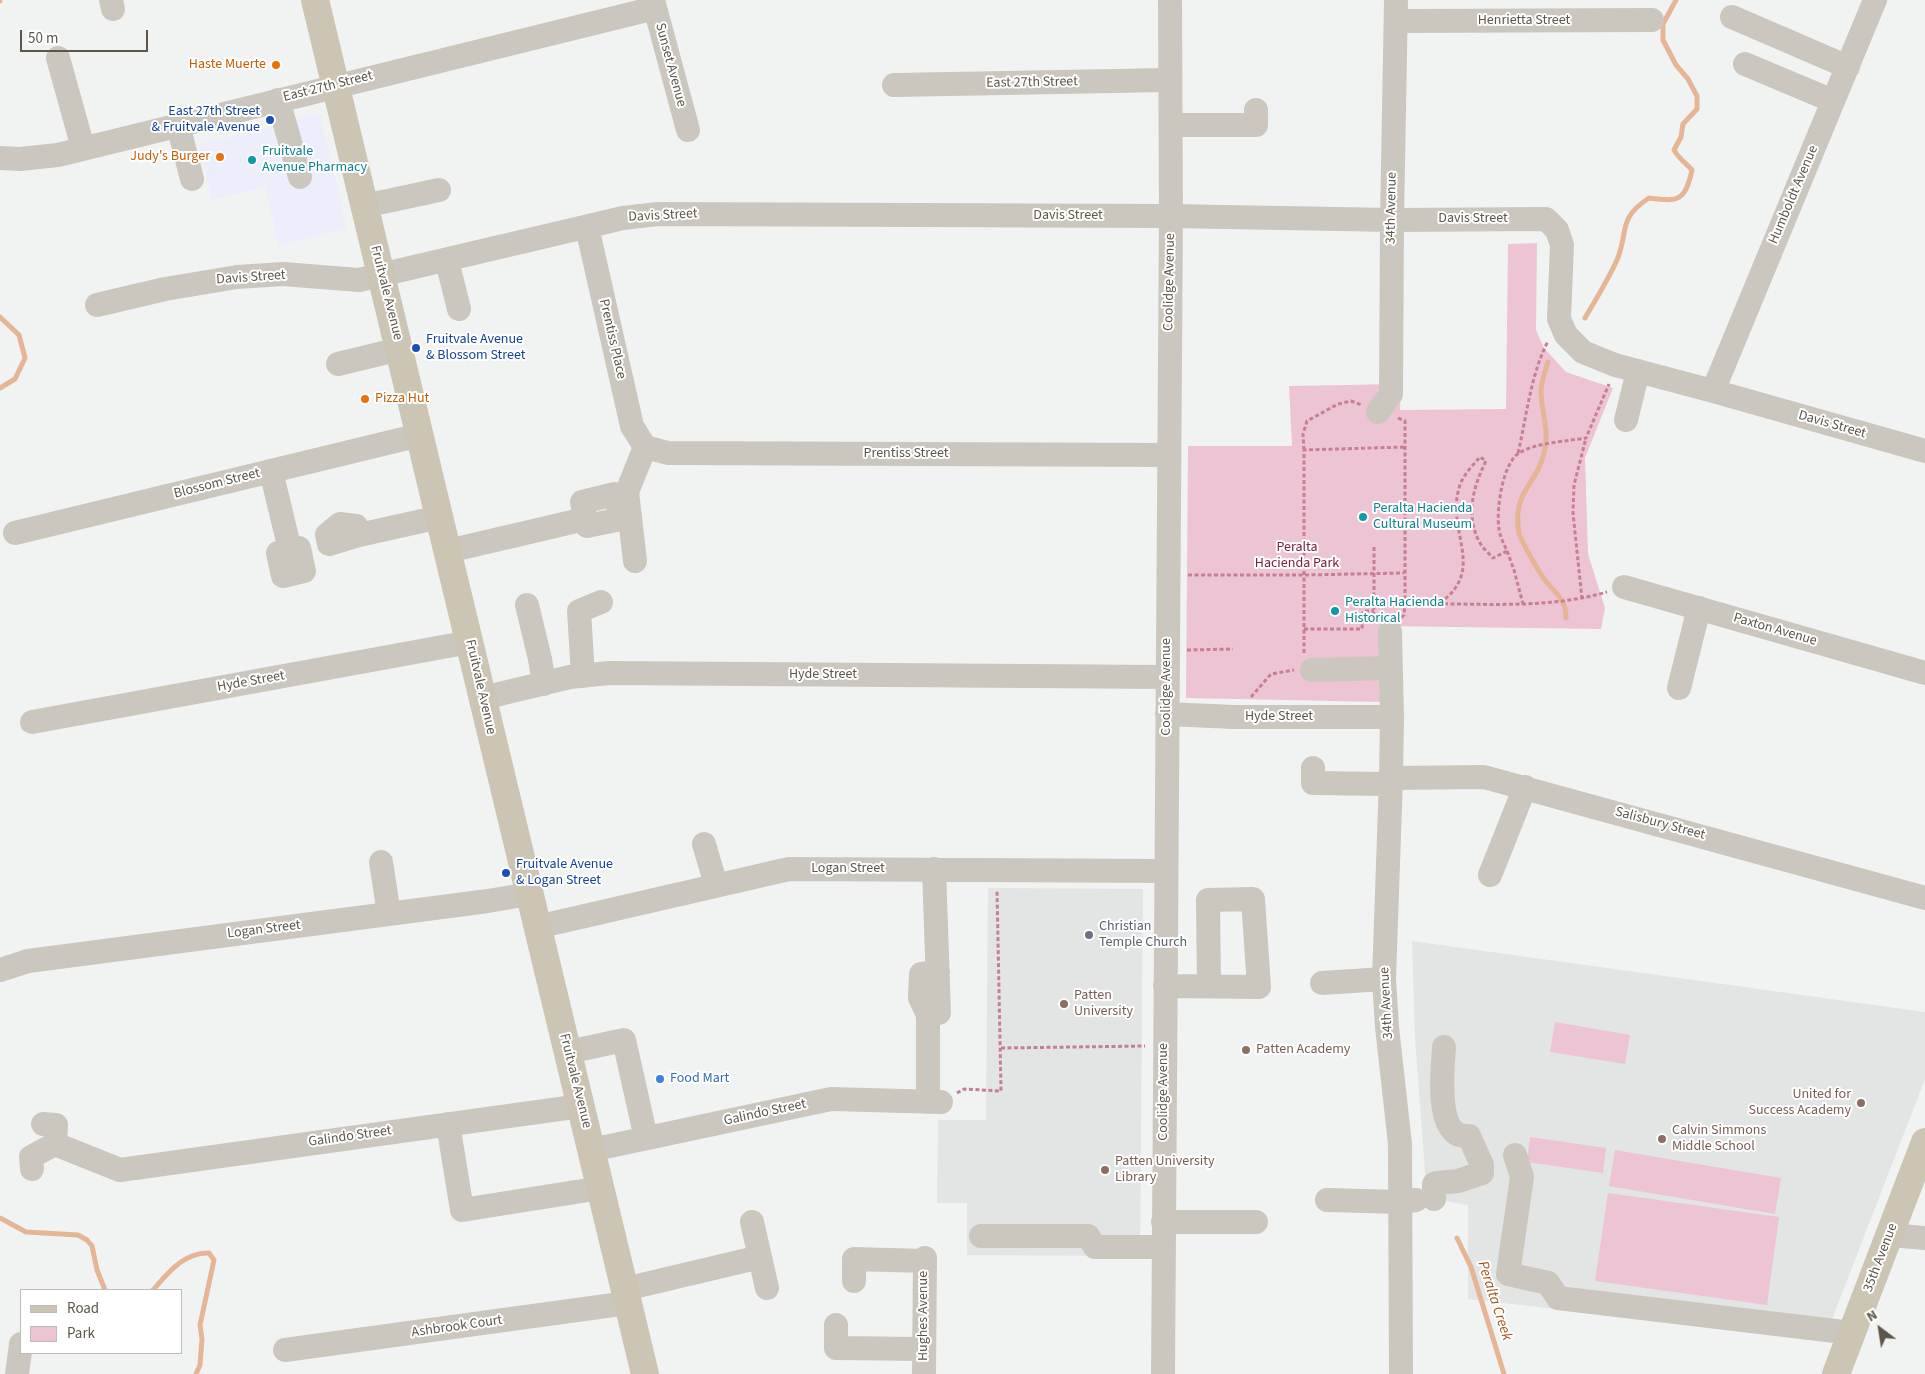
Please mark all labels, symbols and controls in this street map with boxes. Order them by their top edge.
street label: Henrietta Street [1478,13,1570,29]
scale bar [22,20,150,52]
street label: Sunset Avenue [651,21,689,109]
text: 50 m [28,28,58,49]
place label: Haste Muerte [189,57,266,73]
marker: Haste Muerte [270,59,282,71]
street label: East 27th Street [281,68,375,106]
street label: East 27th Street [986,74,1078,92]
place label: East 27th Street & Fruitvale Avenue [152,104,260,136]
marker: East 27th Street & Fruitvale Avenue [264,114,276,126]
street label: Humboldt Avenue [1766,143,1822,247]
place label: Fruitvale Avenue Pharmacy [262,144,367,176]
place label: Judy's Burger [130,149,210,165]
marker: Judy's Burger [214,151,226,163]
marker: Fruitvale Avenue Pharmacy [246,154,258,166]
street label: 34th Avenue [1383,172,1401,244]
street label: Davis Street [628,206,698,226]
street label: Davis Street [1033,208,1103,224]
street label: Davis Street [1438,211,1508,227]
street label: Coolidge Avenue [1161,233,1179,331]
street label: Fruitvale Avenue [366,244,406,342]
street label: Davis Street [216,267,286,289]
street label: Prentiss Place [595,297,629,381]
place label: Fruitvale Avenue & Blossom Street [426,332,525,364]
marker: Fruitvale Avenue & Blossom Street [410,342,422,354]
place label: Pizza Hut [375,391,429,407]
marker: Pizza Hut [359,393,371,405]
street label: Davis Street [1796,407,1868,443]
street label: Prentiss Street [863,446,949,462]
street label: Blossom Street [172,465,262,503]
place label: Peralta Hacienda Cultural Museum [1373,501,1472,534]
marker: Peralta Hacienda Cultural Museum [1357,511,1369,523]
park label: Peralta Hacienda Park [1255,540,1339,572]
place label: Peralta Hacienda Historical [1345,595,1444,628]
marker: Peralta Hacienda Historical [1329,605,1341,617]
street label: Paxton Avenue [1731,610,1819,650]
street label: Fruitvale Avenue [461,638,499,736]
street label: Coolidge Avenue [1159,638,1175,736]
street label: Hyde Street [789,667,857,683]
street label: Hyde Street [216,668,286,696]
street label: Hyde Street [1245,709,1313,725]
street label: Salisbury Street [1613,804,1707,844]
place label: Fruitvale Avenue & Logan Street [516,857,613,890]
street label: Logan Street [811,861,885,877]
marker: Fruitvale Avenue & Logan Street [500,867,512,879]
street label: Logan Street [226,917,302,943]
place label: Christian Temple Church [1099,919,1187,952]
marker: Christian Temple Church [1083,929,1095,941]
street label: 34th Avenue [1377,967,1397,1039]
place label: Patten University [1074,988,1133,1020]
marker: Patten University [1058,998,1070,1010]
street label: Fruitvale Avenue [555,1032,595,1130]
place label: Patten Academy [1256,1042,1350,1058]
street label: Coolidge Avenue [1156,1043,1172,1141]
marker: Patten Academy [1240,1044,1252,1056]
place label: Food Mart [670,1071,729,1087]
marker: Food Mart [654,1073,666,1085]
place label: United for Success Academy [1748,1087,1851,1120]
street label: Galindo Street [722,1096,808,1130]
marker: United for Success Academy [1855,1097,1867,1109]
street label: Galindo Street [307,1123,393,1151]
place label: Calvin Simmons Middle School [1672,1123,1766,1156]
marker: Calvin Simmons Middle School [1656,1133,1668,1145]
place label: Patten University Library [1115,1154,1215,1186]
marker: Patten University Library [1099,1164,1111,1176]
street label: 35th Avenue [1860,1221,1902,1295]
water label: Peralta Creek [1473,1259,1515,1343]
street label: Hughes Avenue [916,1271,932,1361]
legend [20,1289,182,1354]
text: Road [67,1298,99,1319]
north arrow [1855,1304,1905,1354]
text: N [1863,1305,1881,1327]
street label: Ashbrook Court [410,1312,504,1342]
text: Park [67,1323,95,1344]

